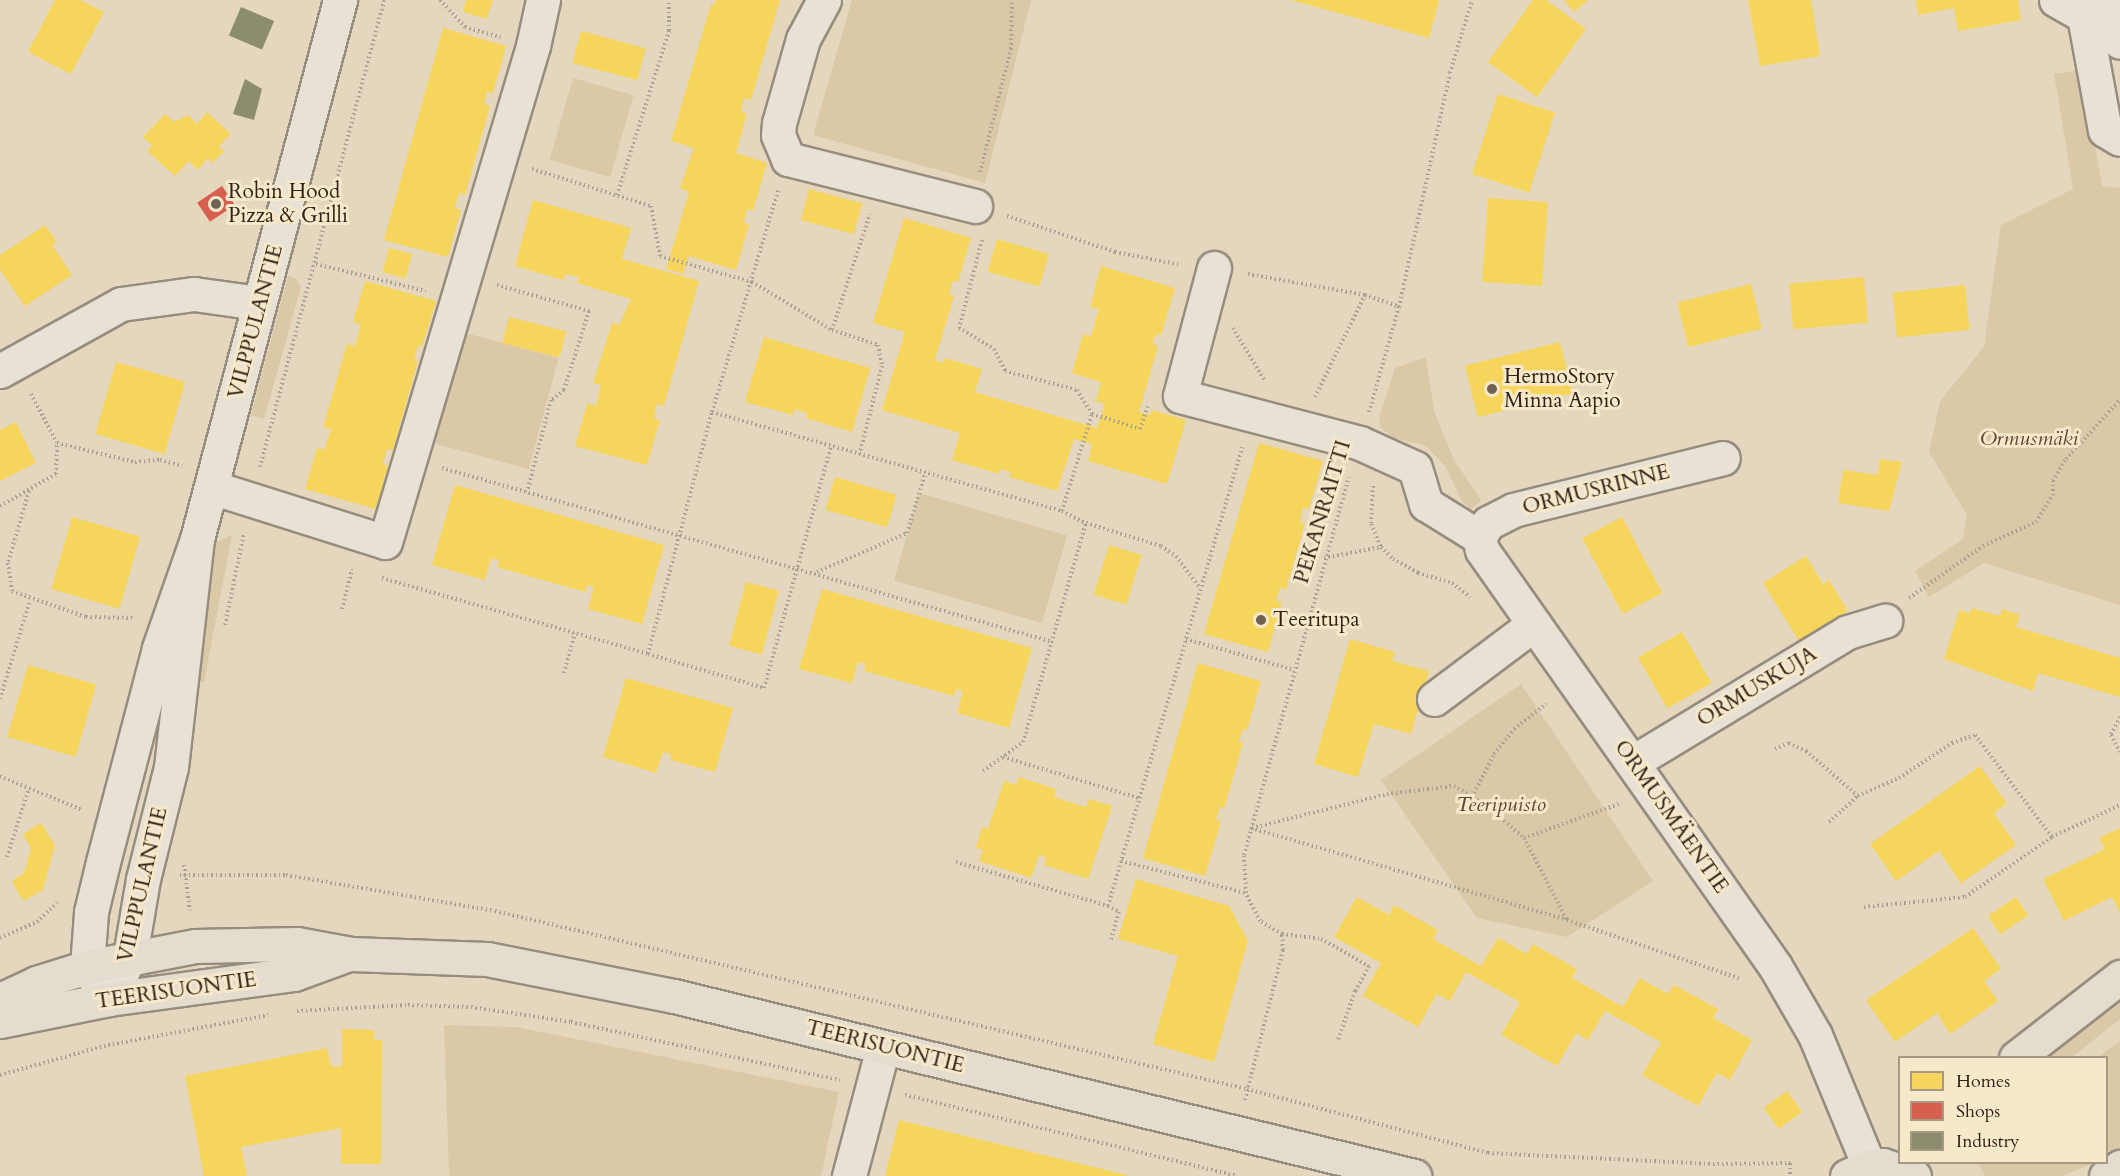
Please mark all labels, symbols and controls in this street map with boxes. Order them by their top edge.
place label: Robin Hood Pizza & Grilli [228,179,348,229]
marker: Robin Hood Pizza & Grilli [209,197,223,211]
street label: VILPPULANTIE [223,242,289,402]
place label: HermoStory Minna Aapio [1504,364,1621,414]
marker: HermoStory Minna Aapio [1485,382,1499,396]
park label: Ormusmäki [1980,426,2078,452]
street label: PEKANRAITTI [1289,437,1357,587]
street label: ORMUSRINNE [1520,460,1672,520]
place label: Teeritupa [1273,607,1359,633]
marker: Teeritupa [1254,613,1268,627]
street label: ORMUSKUJA [1693,641,1821,733]
street label: ORMUSMÄENTIE [1609,736,1733,898]
park label: Teeripuisto [1456,792,1546,818]
street label: VILPPULANTIE [113,805,173,965]
street label: TEERISUONTIE [94,967,258,1015]
street label: TEERISUONTIE [803,1015,967,1079]
legend [1898,1056,2108,1164]
text: Homes [1956,1069,2010,1094]
text: Shops [1956,1099,2000,1124]
text: Industry [1956,1129,2020,1154]

